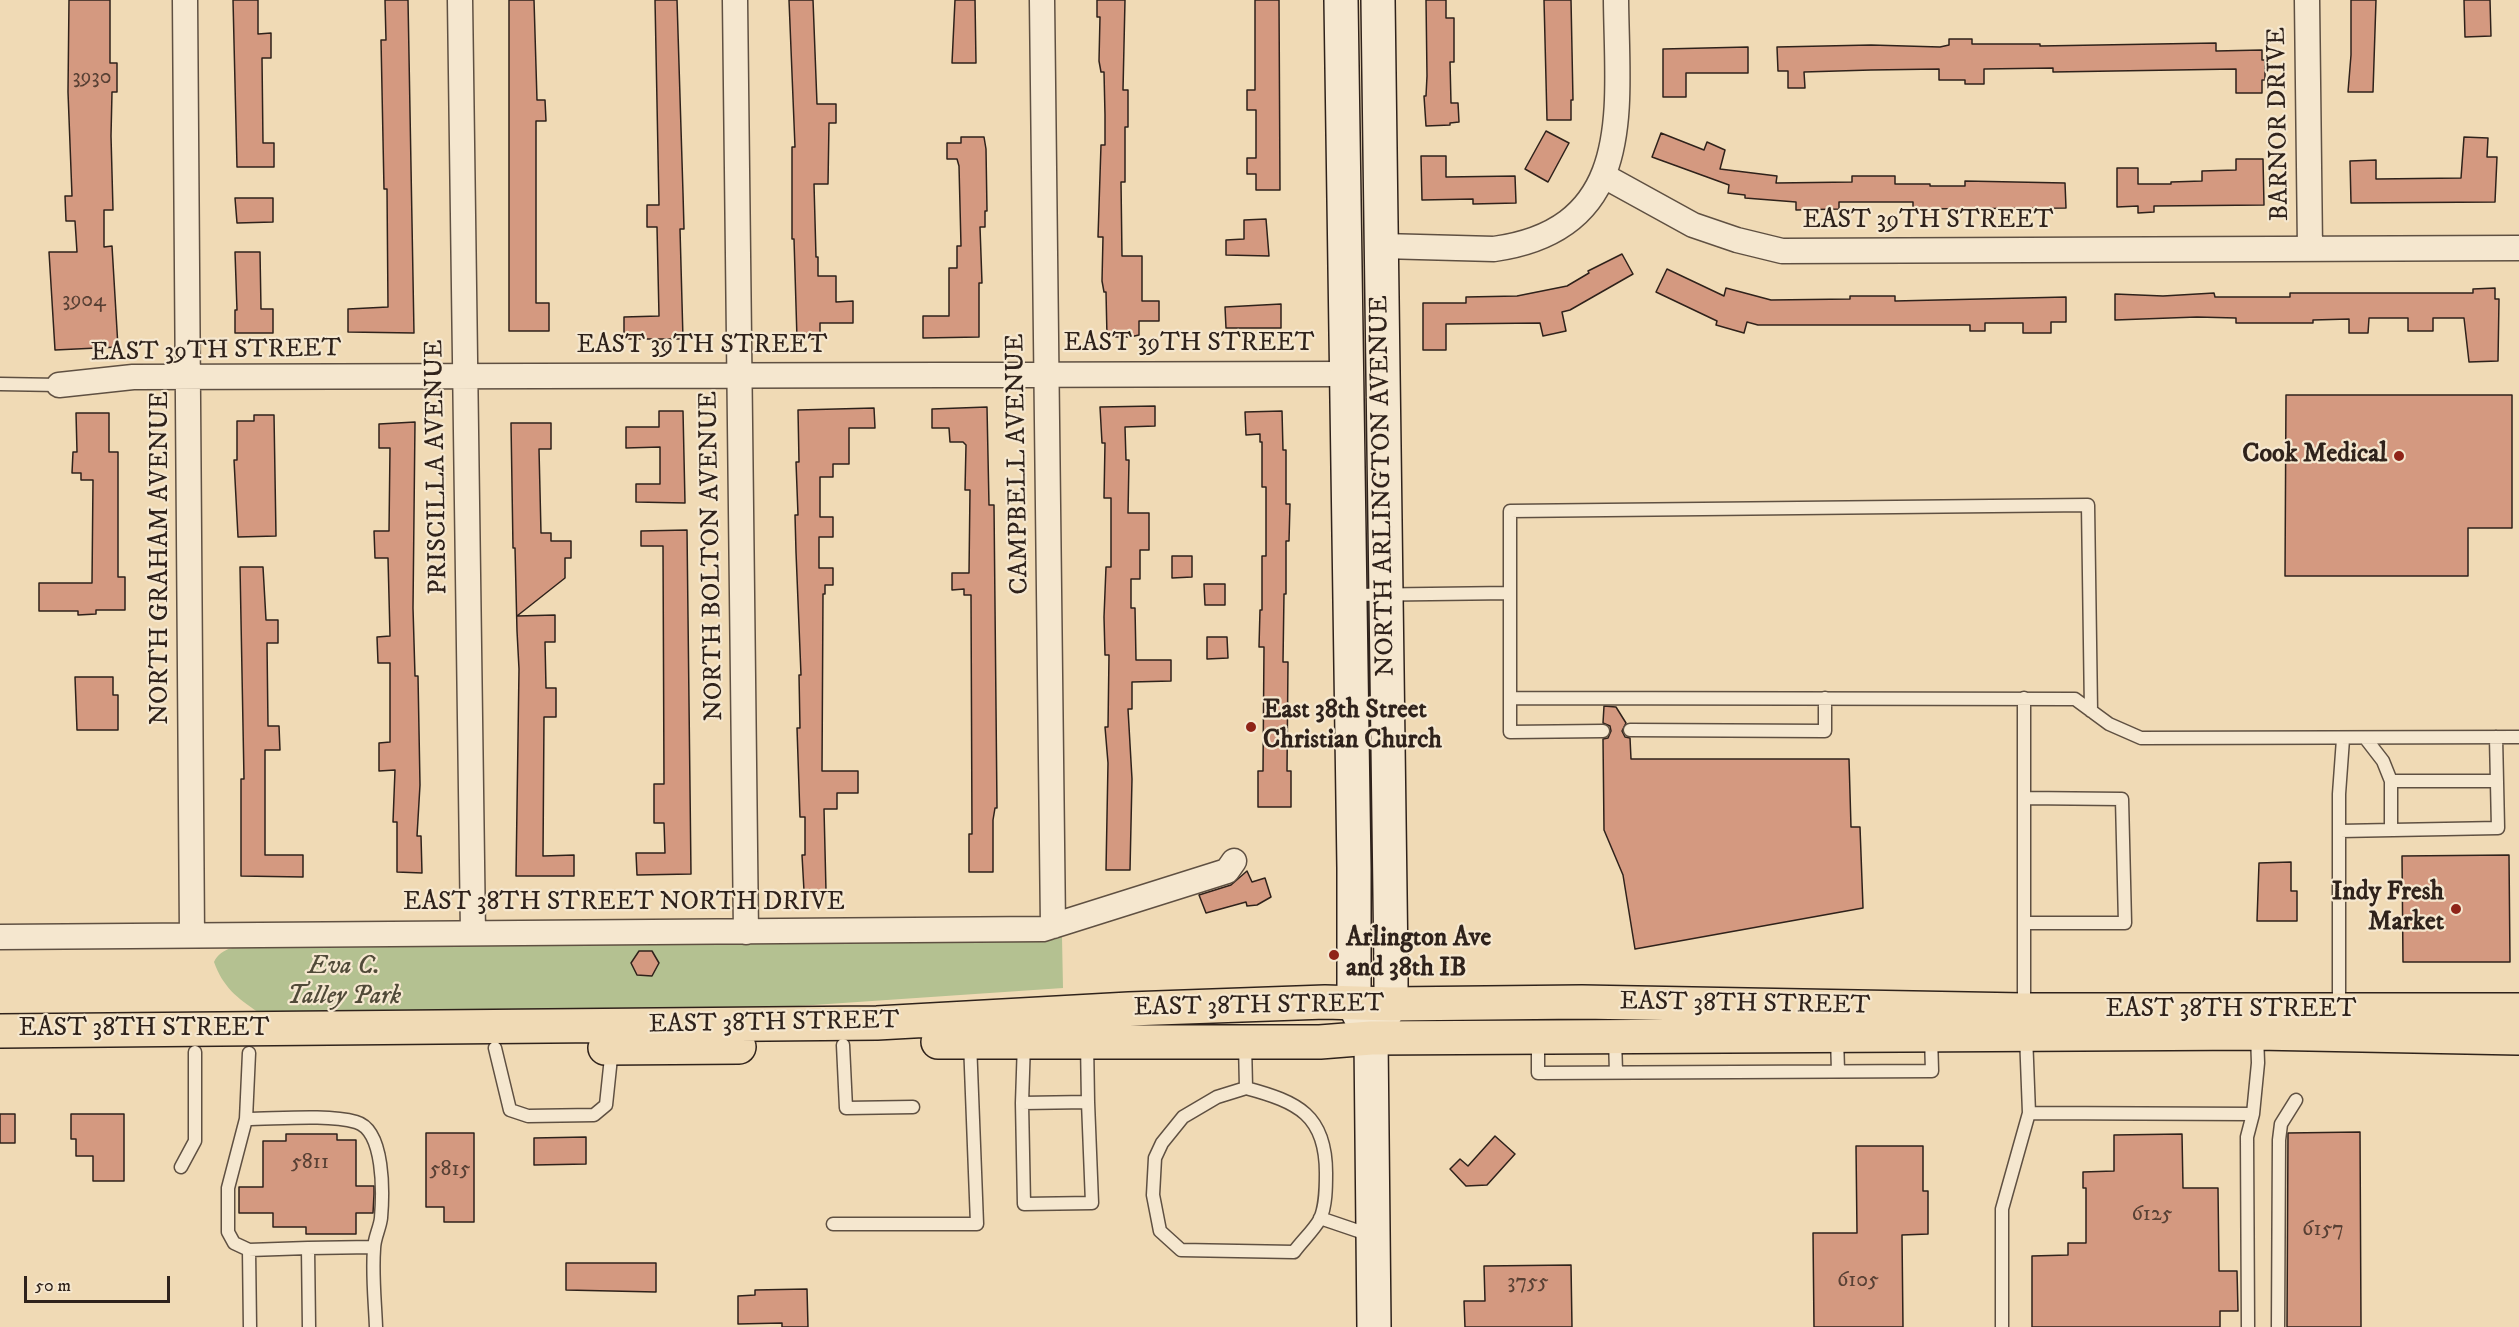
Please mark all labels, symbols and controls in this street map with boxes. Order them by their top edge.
street label: BARNOR DRIVE [2263,27,2297,221]
house number: 3930 [72,65,112,91]
street label: EAST 39TH STREET [1803,206,2053,238]
house number: 3904 [62,288,106,314]
street label: NORTH ARLINGTON AVENUE [1365,295,1403,677]
street label: EAST 39TH STREET [1064,329,1314,361]
street label: EAST 39TH STREET [577,331,827,363]
street label: CAMPBELL AVENUE [1001,333,1037,595]
street label: EAST 39TH STREET [90,334,342,370]
street label: PRISCILLA AVENUE [420,339,456,595]
street label: NORTH GRAHAM AVENUE [146,391,178,725]
street label: NORTH BOLTON AVENUE [695,391,731,721]
place label: Cook Medical [2242,440,2387,472]
marker: Cook Medical [2392,449,2406,463]
place label: East 38th Street Christian Church [1263,696,1442,758]
marker: East 38th Street Christian Church [1244,720,1258,734]
place label: Indy Fresh Market [2332,878,2444,940]
street label: EAST 38TH STREET NORTH DRIVE [403,888,845,920]
marker: Indy Fresh Market [2449,902,2463,916]
place label: Arlington Ave and 38th IB [1346,924,1491,986]
marker: Arlington Ave and 38th IB [1327,948,1341,962]
park label: Eva C. Talley Park [287,952,401,1014]
street label: EAST 38TH STREET [1619,987,1871,1023]
street label: EAST 38TH STREET [1133,989,1385,1025]
street label: EAST 38TH STREET [2106,995,2356,1027]
street label: EAST 38TH STREET [648,1006,900,1042]
street label: EAST 38TH STREET [19,1014,269,1046]
house number: 5811 [291,1150,329,1176]
house number: 5815 [430,1157,470,1183]
house number: 6125 [2131,1202,2173,1228]
house number: 6157 [2302,1217,2344,1243]
scale bar [27,1264,172,1302]
house number: 6105 [1837,1268,1879,1294]
house number: 3755 [1507,1270,1549,1296]
text: 50 m [35,1275,71,1297]

